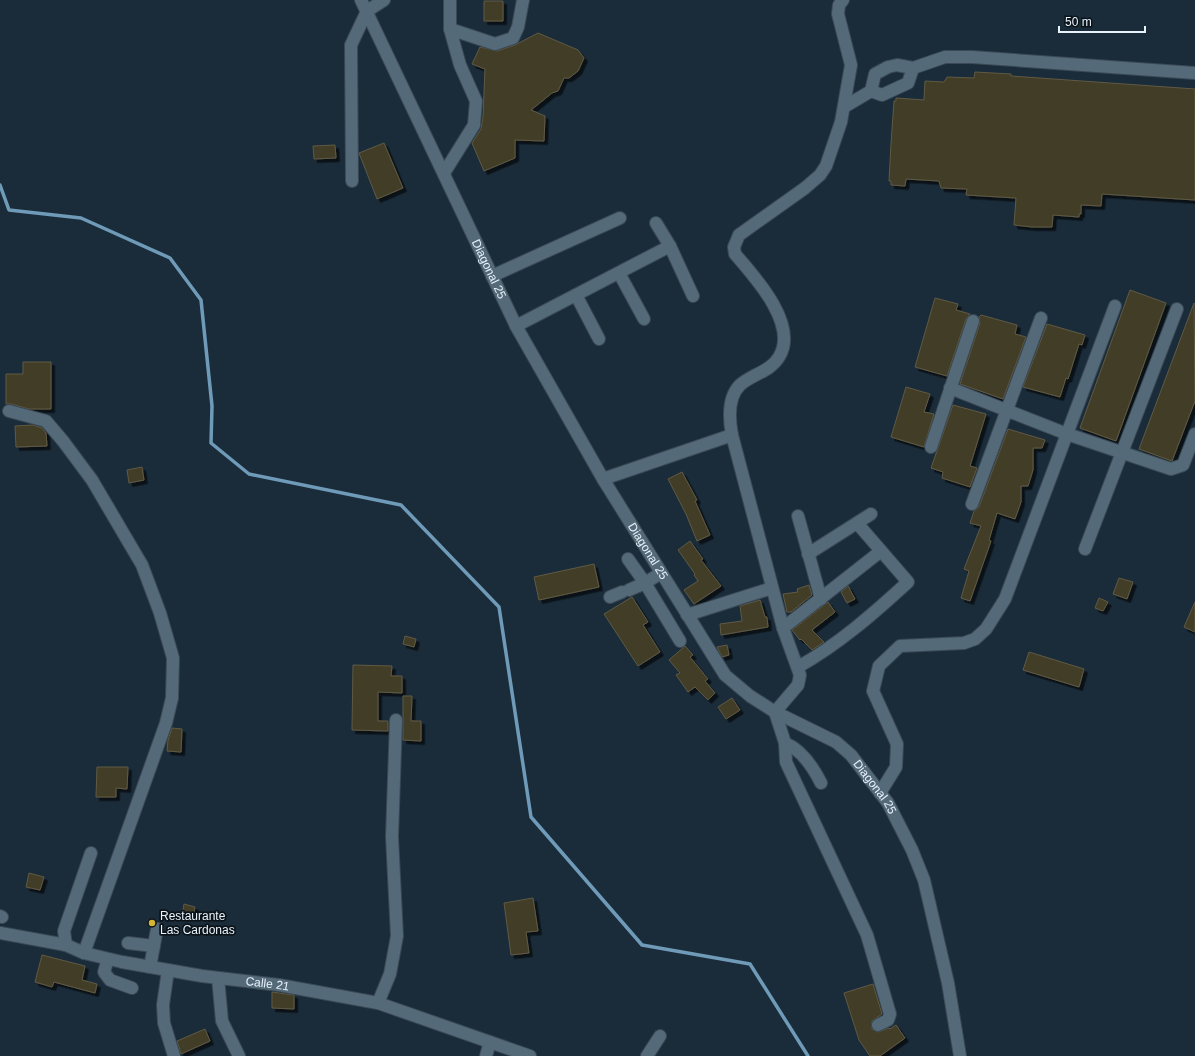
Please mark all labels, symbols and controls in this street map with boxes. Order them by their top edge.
scale bar [1059,8,1145,34]
text: 50 m [1065,15,1092,29]
street label: Diagonal 25 [469,237,509,301]
street label: Diagonal 25 [625,520,671,582]
street label: Diagonal 25 [850,757,900,817]
place label: Restaurante Las Cardonas [160,909,235,937]
marker: Restaurante Las Cardonas [147,918,157,928]
street label: Calle 21 [245,974,291,994]

